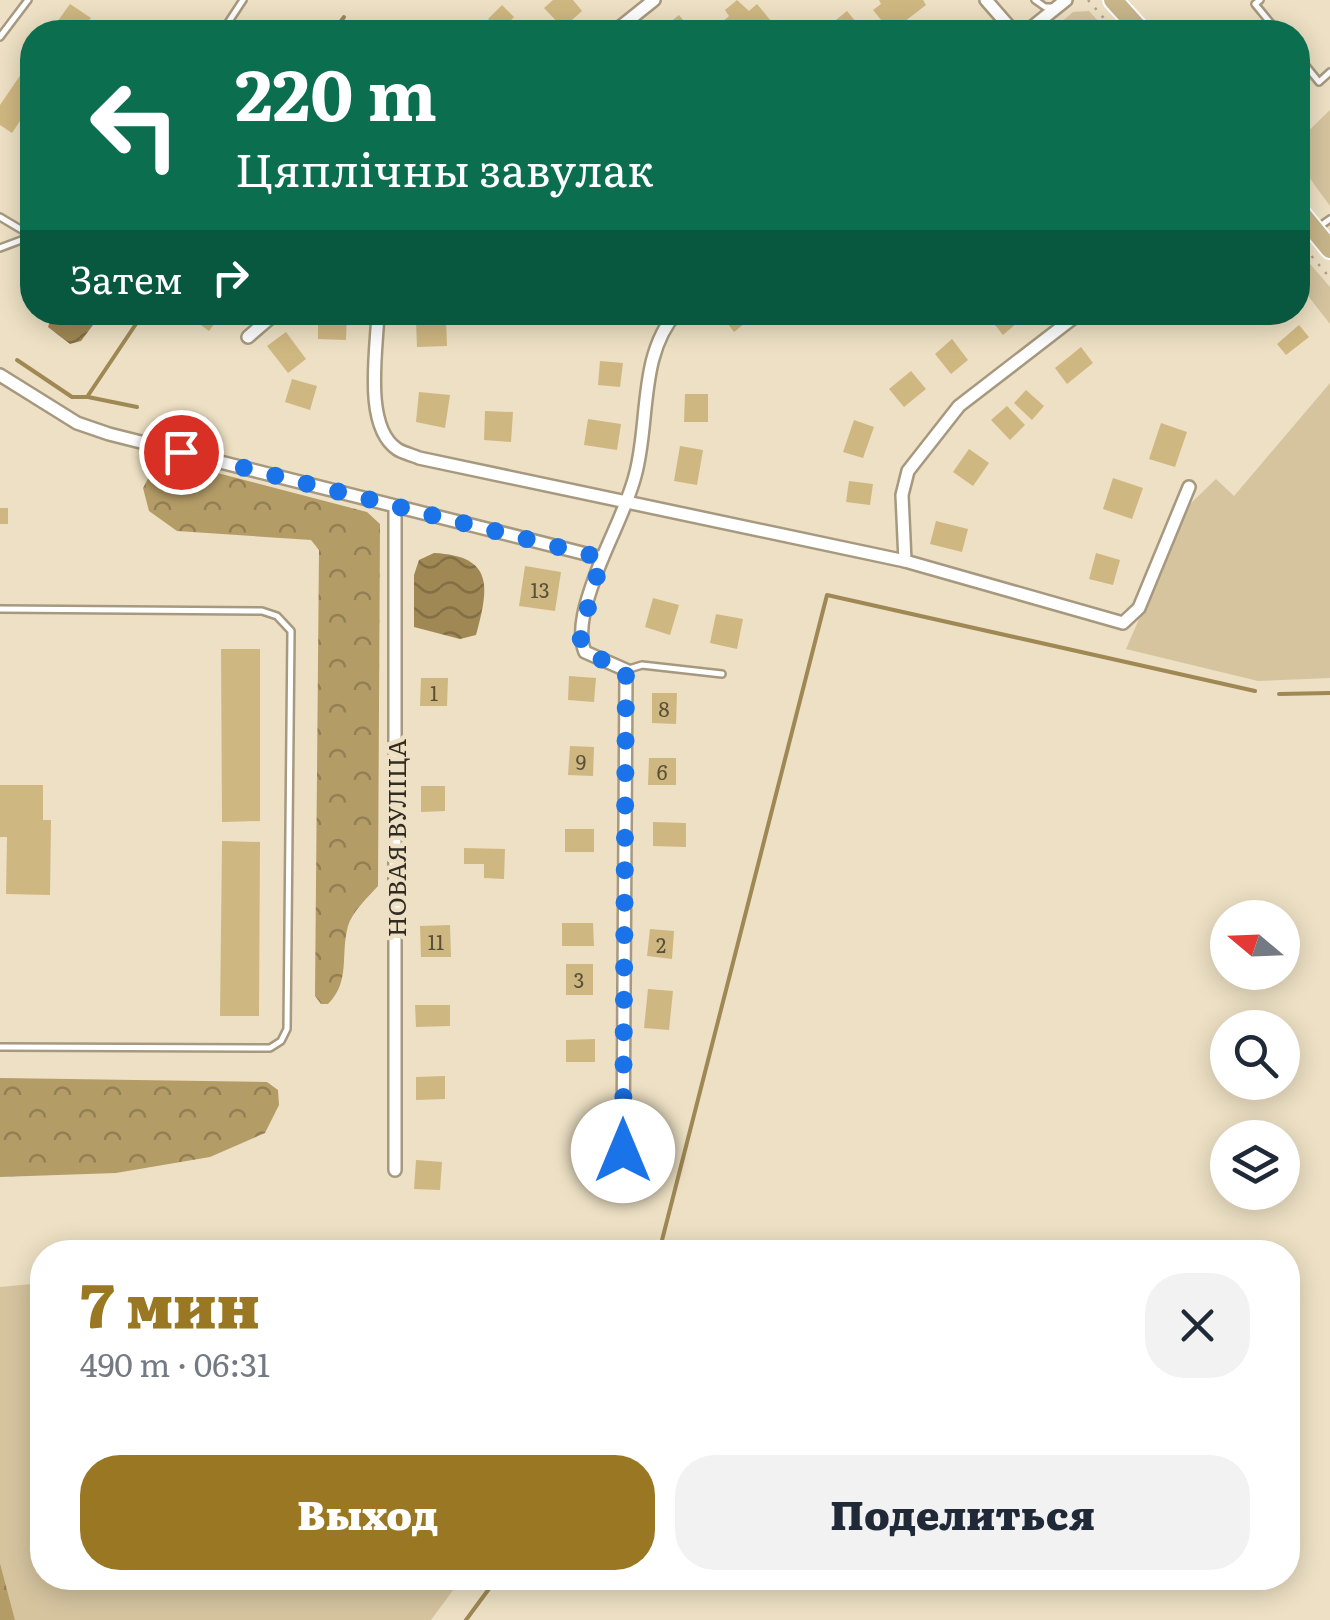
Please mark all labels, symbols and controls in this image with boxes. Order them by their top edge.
text: 220 m [235,39,437,143]
icon: left [70,60,200,190]
text: Цяплічны завулак [235,134,654,201]
text: Затем [70,249,183,306]
icon: right [203,250,258,305]
pin [139,410,224,495]
icon: arrive [154,425,209,480]
house number: 13 [531,574,549,604]
house number: 1 [430,677,438,707]
house number: 8 [658,693,670,723]
street label: НОВАЯ ВУЛІЦА [377,739,414,937]
house number: 9 [576,746,586,776]
house number: 6 [657,756,668,786]
north arrow [1210,900,1300,990]
map controls [1210,900,1300,1210]
house number: 11 [428,926,444,956]
house number: 2 [656,929,666,959]
house number: 3 [574,964,584,994]
button: search [1210,1010,1300,1100]
position arrow [571,1099,675,1203]
button: layers [1210,1120,1300,1210]
text: 7 мин [80,1257,260,1346]
button: close [1145,1273,1250,1378]
text: 490 m · 06:31 [80,1339,270,1387]
button: Выход [80,1455,655,1570]
button: Поделиться [675,1455,1250,1570]

